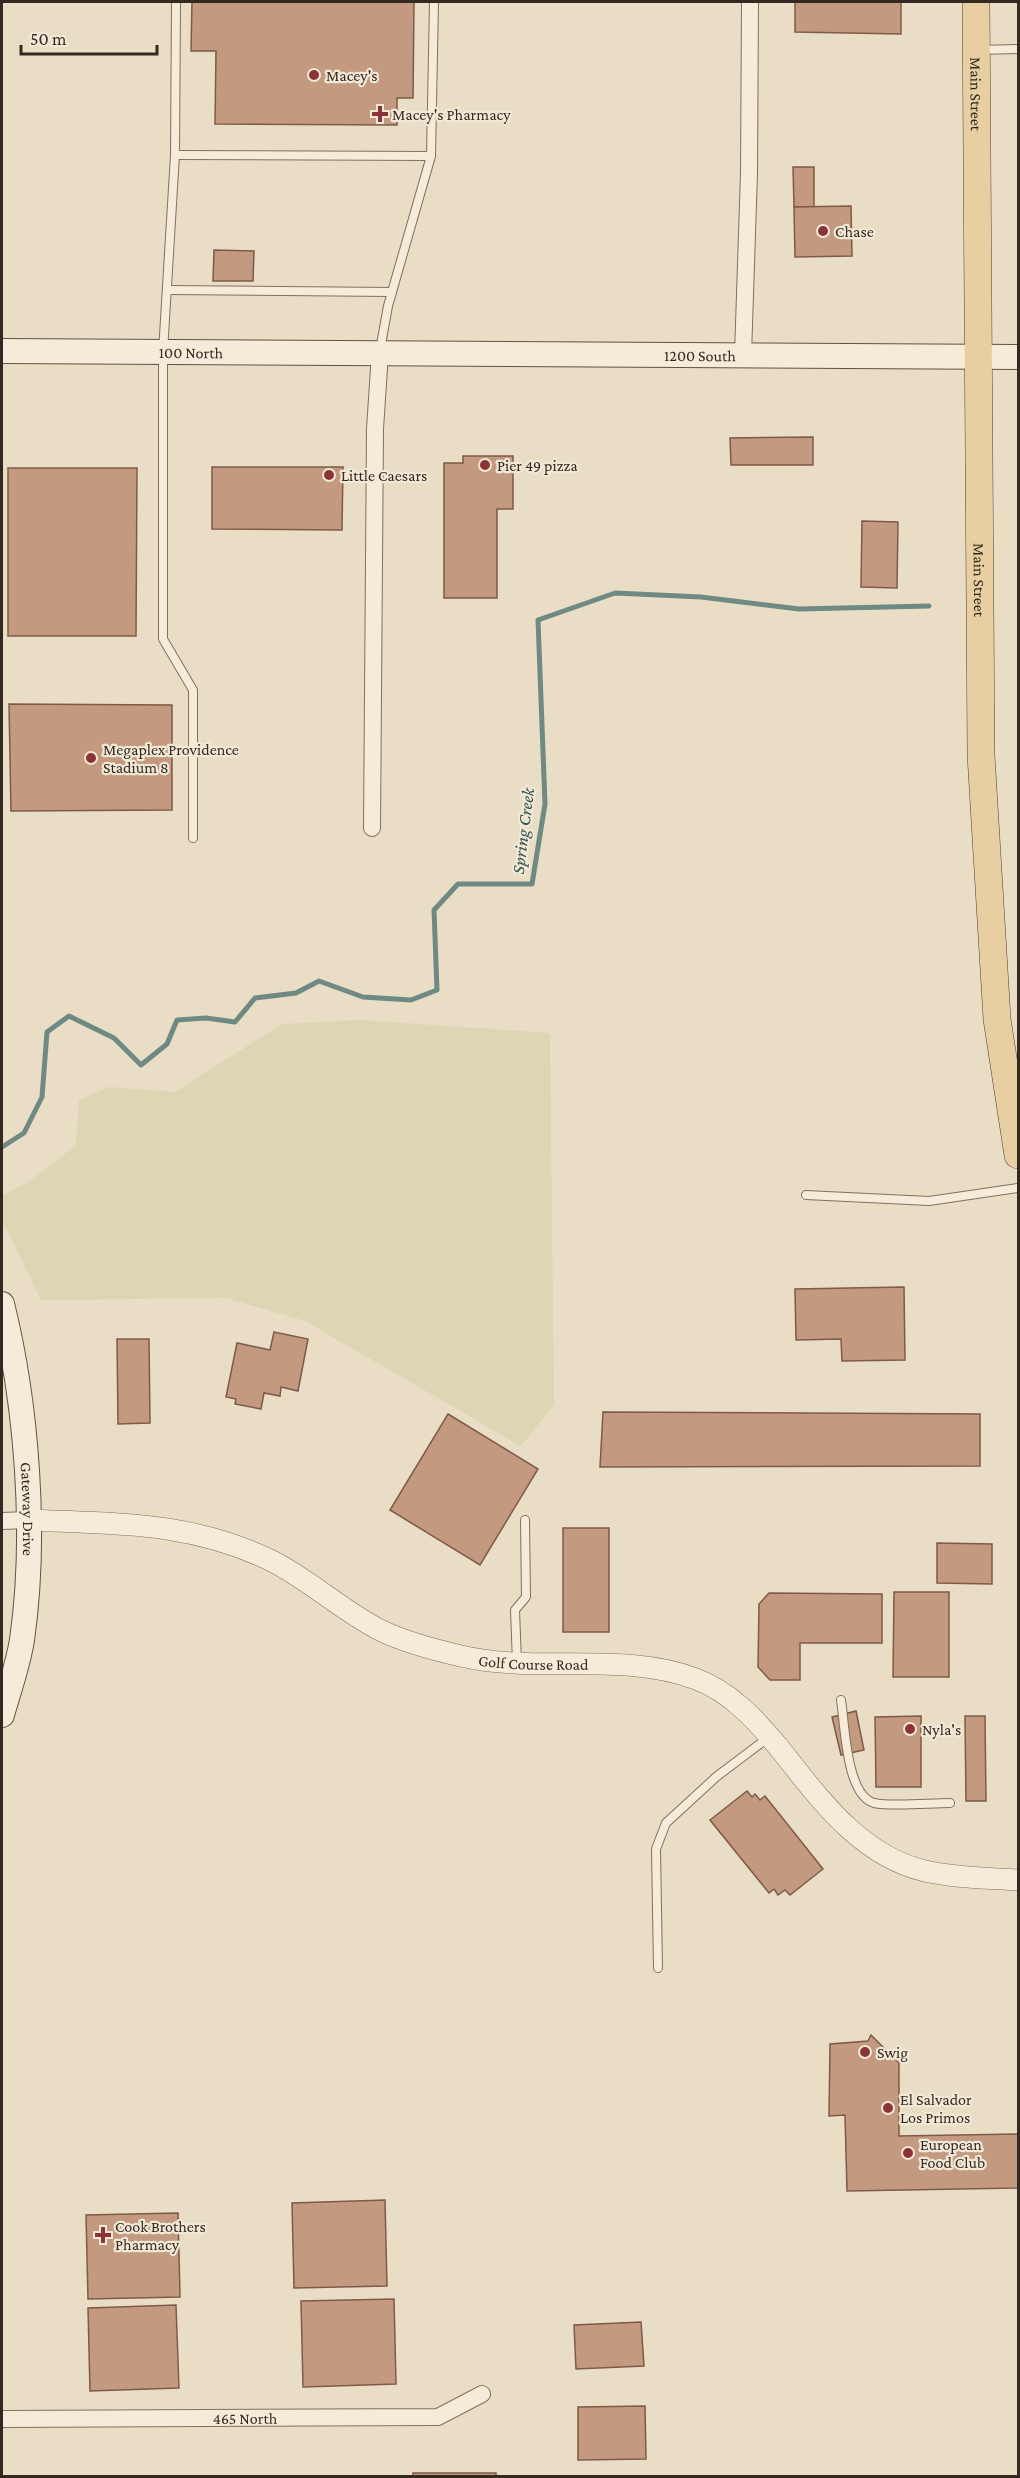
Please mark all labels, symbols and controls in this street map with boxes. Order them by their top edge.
scale bar [21,18,158,56]
text: 50 m [30,29,67,49]
street label: Main Street [968,57,985,132]
place label: Macey's [326,67,378,85]
marker: Macey's [307,68,321,82]
place label: Macey's Pharmacy [392,106,511,124]
marker: Macey's Pharmacy [373,107,387,121]
place label: Chase [835,223,874,240]
marker: Chase [816,224,830,238]
street label: 100 North [159,343,224,361]
street label: 1200 South [664,346,736,364]
place label: Pier 49 pizza [497,457,578,475]
marker: Pier 49 pizza [478,458,492,472]
place label: Little Caesars [341,467,427,484]
marker: Little Caesars [322,468,336,482]
street label: Main Street [971,543,989,618]
place label: Megaplex Providence Stadium 8 [103,741,239,776]
marker: Megaplex Providence Stadium 8 [84,751,98,765]
water label: Spring Creek [508,786,538,875]
street label: Gateway Drive [18,1461,38,1556]
street label: Golf Course Road [477,1651,589,1672]
place label: Nyla's [922,1721,961,1739]
marker: Nyla's [903,1722,917,1736]
place label: Swig [877,2044,908,2062]
marker: Swig [858,2045,872,2059]
place label: El Salvador Los Primos [900,2091,972,2126]
marker: El Salvador Los Primos [881,2101,895,2115]
place label: European Food Club [920,2136,985,2171]
marker: European Food Club [901,2146,915,2160]
place label: Cook Brothers Pharmacy [115,2218,206,2254]
marker: Cook Brothers Pharmacy [96,2228,110,2242]
street label: 465 North [213,2409,278,2427]

